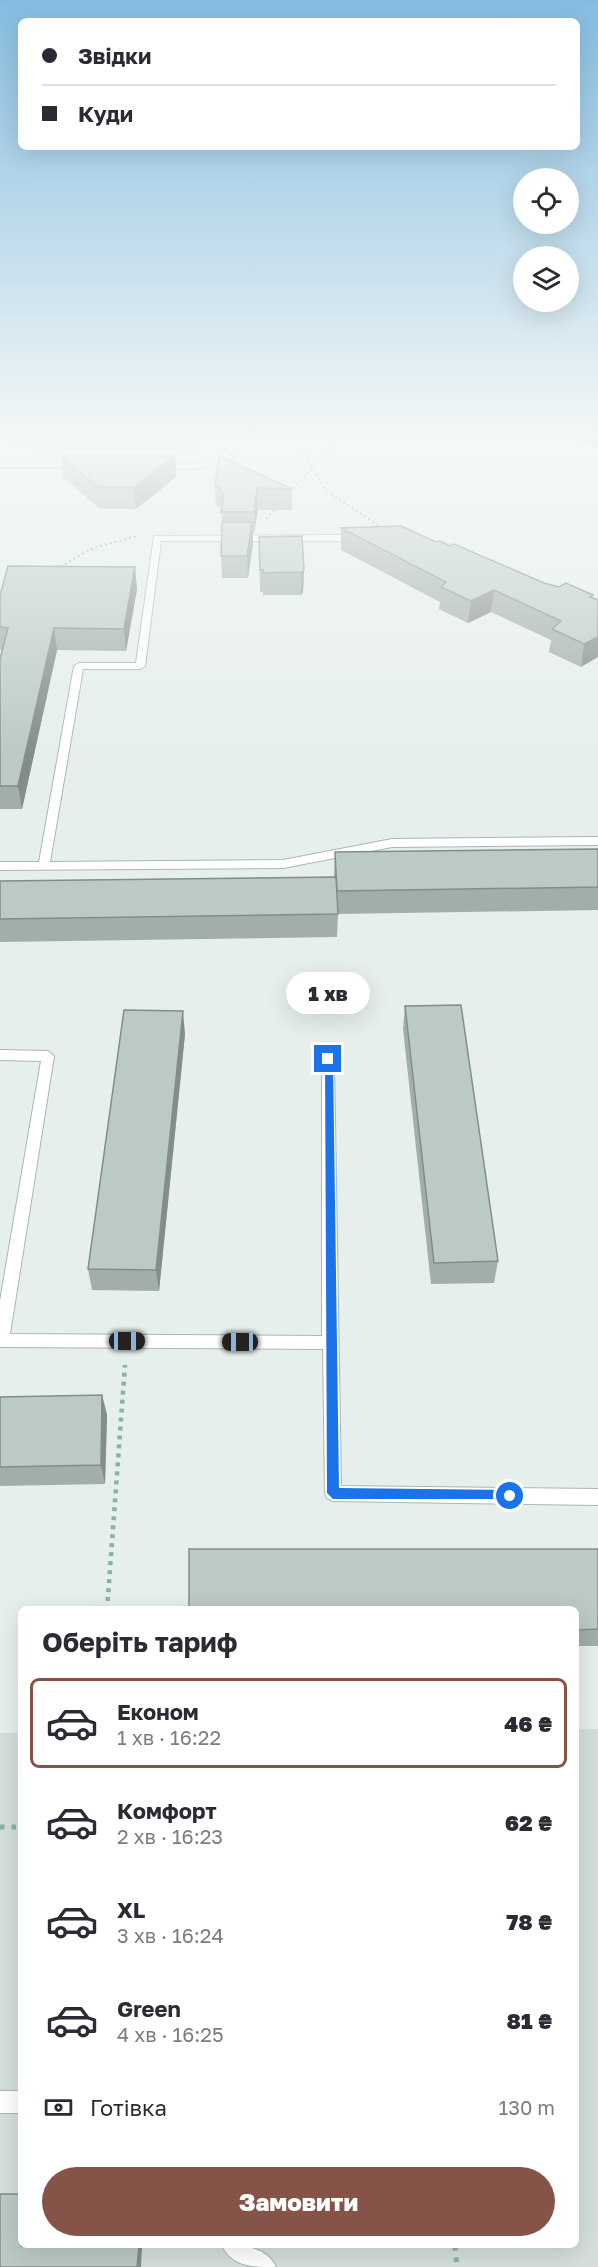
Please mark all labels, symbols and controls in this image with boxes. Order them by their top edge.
text: Звідки [78,42,151,69]
text: Куди [78,100,133,127]
map controls [513,168,579,312]
button: locate [513,168,579,234]
button: layers [513,246,579,312]
callout: 1 хв [286,972,370,1014]
text: 1 хв [308,981,348,1005]
route end [314,1045,341,1072]
car [109,1332,145,1350]
car [222,1333,258,1351]
route start [496,1482,523,1509]
text: Оберіть тариф [42,1626,238,1658]
icon: car [45,1696,99,1750]
text: Економ [117,1698,199,1725]
text: 46 ₴ [504,1710,552,1737]
text: 1 хв · 16:22 [117,1725,221,1749]
icon: car [45,1795,99,1849]
text: Комфорт [117,1797,217,1824]
text: 62 ₴ [505,1809,552,1836]
text: 2 хв · 16:23 [117,1824,223,1848]
icon: car [45,1894,99,1948]
text: XL [117,1896,145,1923]
text: 78 ₴ [506,1908,552,1935]
text: 3 хв · 16:24 [117,1923,224,1947]
icon: car [45,1993,99,2047]
text: Green [117,1995,181,2022]
text: 81 ₴ [507,2007,552,2034]
text: 4 хв · 16:25 [117,2022,224,2046]
icon: cash [42,2091,75,2124]
text: Готівка [90,2094,167,2121]
text: 130 m [499,2095,555,2119]
button: Замовити [42,2167,555,2236]

